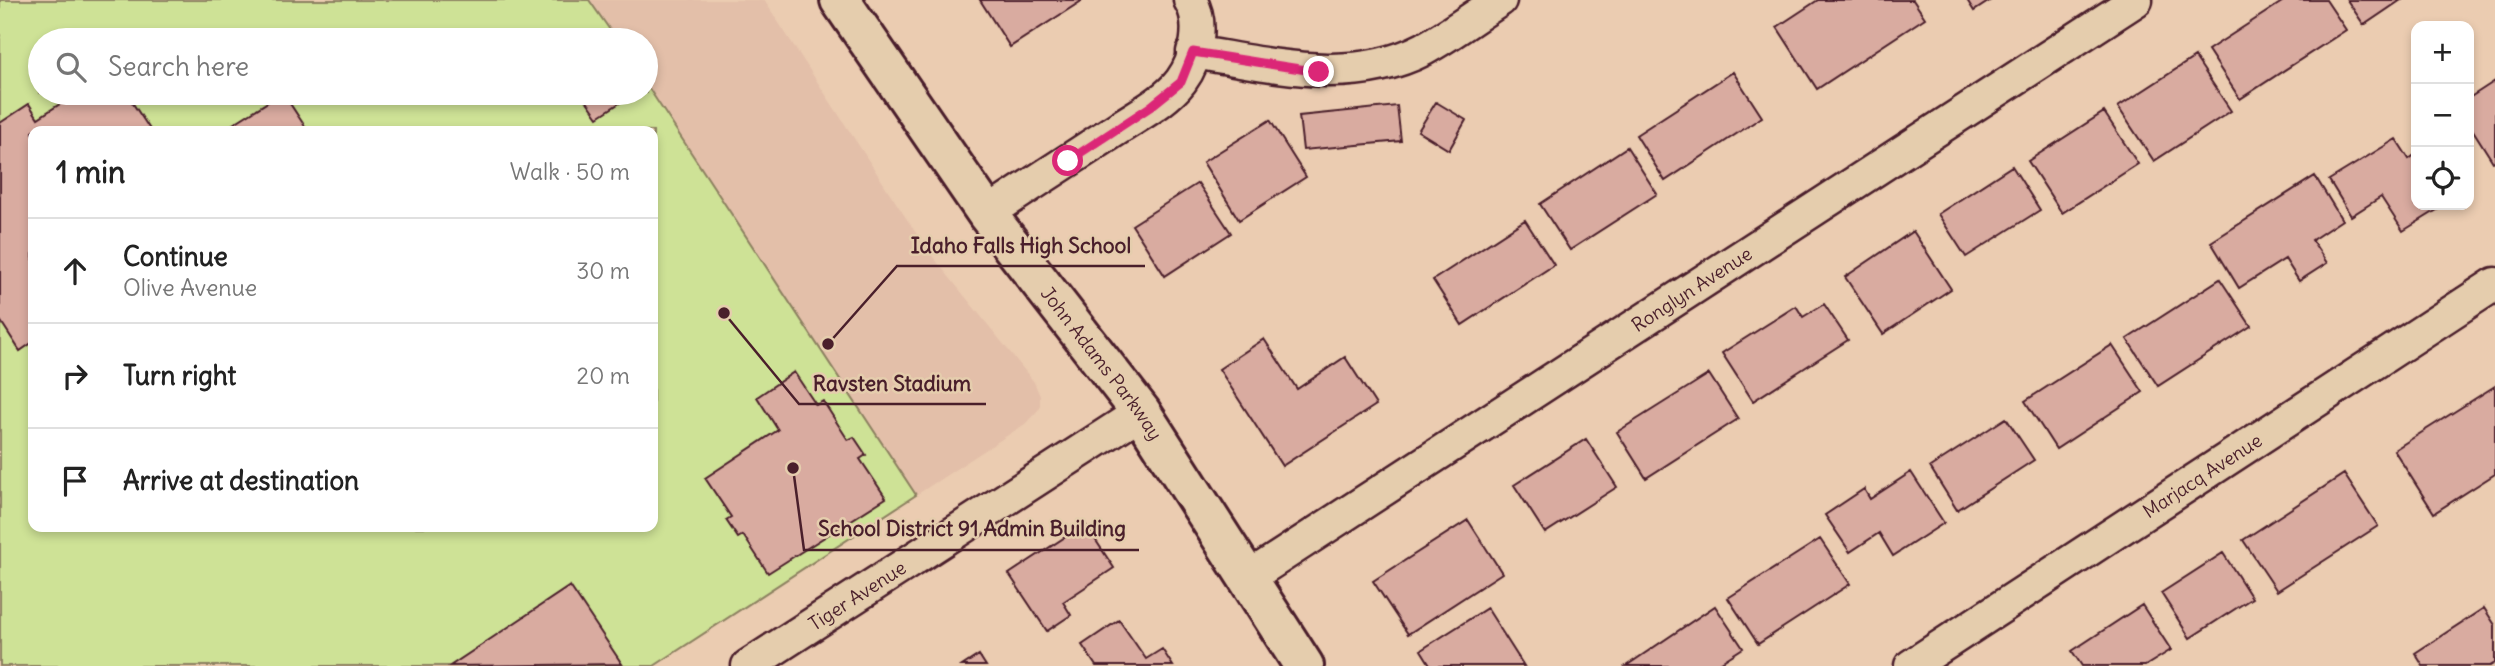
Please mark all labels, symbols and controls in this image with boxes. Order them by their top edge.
map controls [2411,21,2474,210]
button: + [2411,21,2474,84]
search box [28,28,658,105]
icon: search [52,48,90,86]
text: Search here [108,50,249,83]
route end [1303,56,1334,87]
button: − [2411,84,2474,147]
route start [1052,145,1083,176]
button: locate [2411,147,2474,210]
text: 1 min [56,153,125,191]
text: Walk · 50 m [510,157,630,186]
callout: Idaho Falls High School [897,224,1145,266]
text: Idaho Falls High School [911,232,1131,259]
text: Continue [123,240,228,273]
street label: Ronglyn Avenue [1627,241,1756,337]
icon: ahead [56,252,94,290]
text: 30 m [576,256,630,285]
text: Olive Avenue [123,273,257,302]
street label: John Adams Parkway [1036,282,1168,444]
icon: right [56,357,94,395]
text: Turn right [123,359,236,392]
text: 20 m [577,361,630,390]
callout: Ravsten Stadium [799,362,986,404]
text: Ravsten Stadium [813,370,972,397]
street label: Marjacq Avenue [2138,428,2266,523]
icon: arrive [56,462,94,500]
text: Arrive at destination [123,464,359,497]
callout: School District 91 Admin Building [804,508,1139,550]
text: School District 91 Admin Building [818,515,1126,542]
street label: Tiger Avenue [804,555,910,636]

